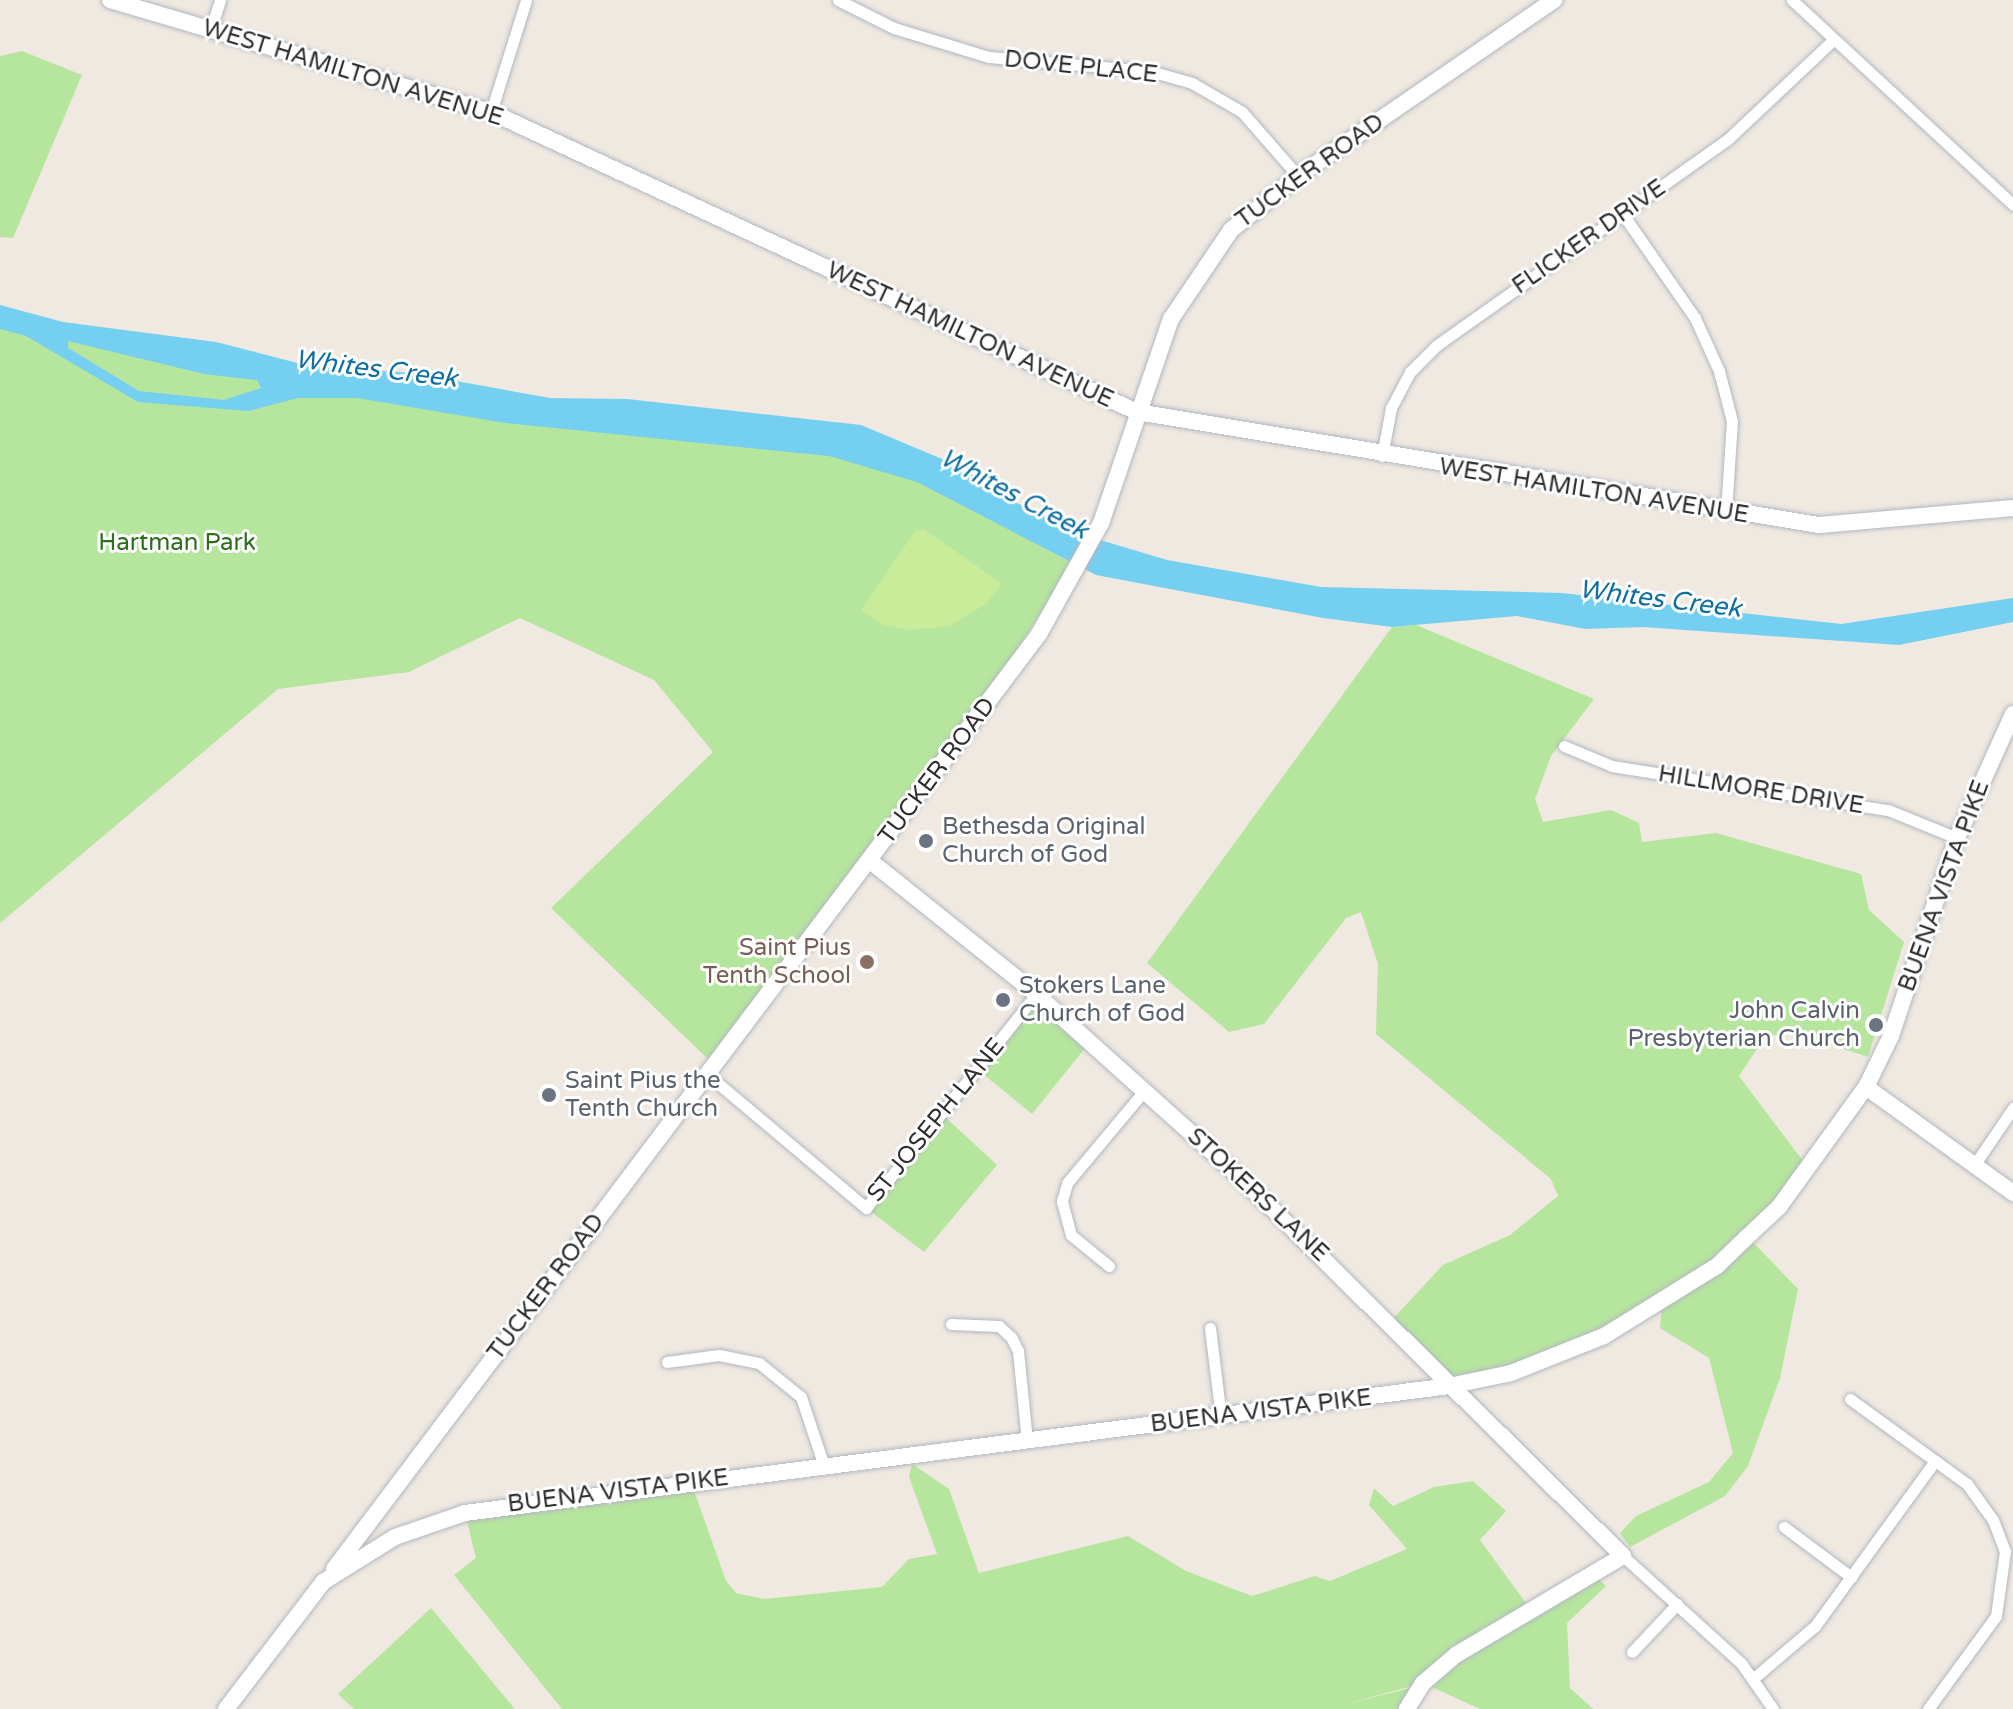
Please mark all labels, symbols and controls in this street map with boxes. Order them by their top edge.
street label: WEST HAMILTON AVENUE [199,13,507,133]
street label: DOVE PLACE [1003,45,1159,89]
street label: TUCKER ROAD [1230,108,1390,234]
street label: FLICKER DRIVE [1507,173,1671,301]
street label: WEST HAMILTON AVENUE [822,256,1118,414]
water label: Whites Creek [293,344,459,394]
water label: Whites Creek [935,442,1093,546]
street label: WEST HAMILTON AVENUE [1437,452,1751,530]
park label: Hartman Park [98,529,256,557]
water label: Whites Creek [1577,574,1743,624]
street label: TUCKER ROAD [872,692,1002,850]
street label: HILLMORE DRIVE [1656,760,1866,820]
street label: BUENA VISTA PIKE [1892,776,1996,996]
place label: Bethesda Original Church of God [942,813,1145,869]
marker: Bethesda Original Church of God [917,832,935,850]
place label: Saint Pius Tenth School [703,934,851,990]
marker: Saint Pius Tenth School [858,953,876,971]
place label: Stokers Lane Church of God [1019,972,1185,1028]
marker: Stokers Lane Church of God [994,991,1012,1009]
place label: John Calvin Presbyterian Church [1628,997,1860,1053]
marker: John Calvin Presbyterian Church [1867,1016,1885,1034]
street label: ST JOSEPH LANE [861,1033,1011,1207]
place label: Saint Pius the Tenth Church [565,1067,721,1123]
marker: Saint Pius the Tenth Church [540,1086,558,1104]
street label: STOKERS LANE [1181,1122,1335,1268]
street label: TUCKER ROAD [481,1208,611,1366]
street label: BUENA VISTA PIKE [1149,1383,1373,1439]
street label: BUENA VISTA PIKE [506,1463,730,1519]

